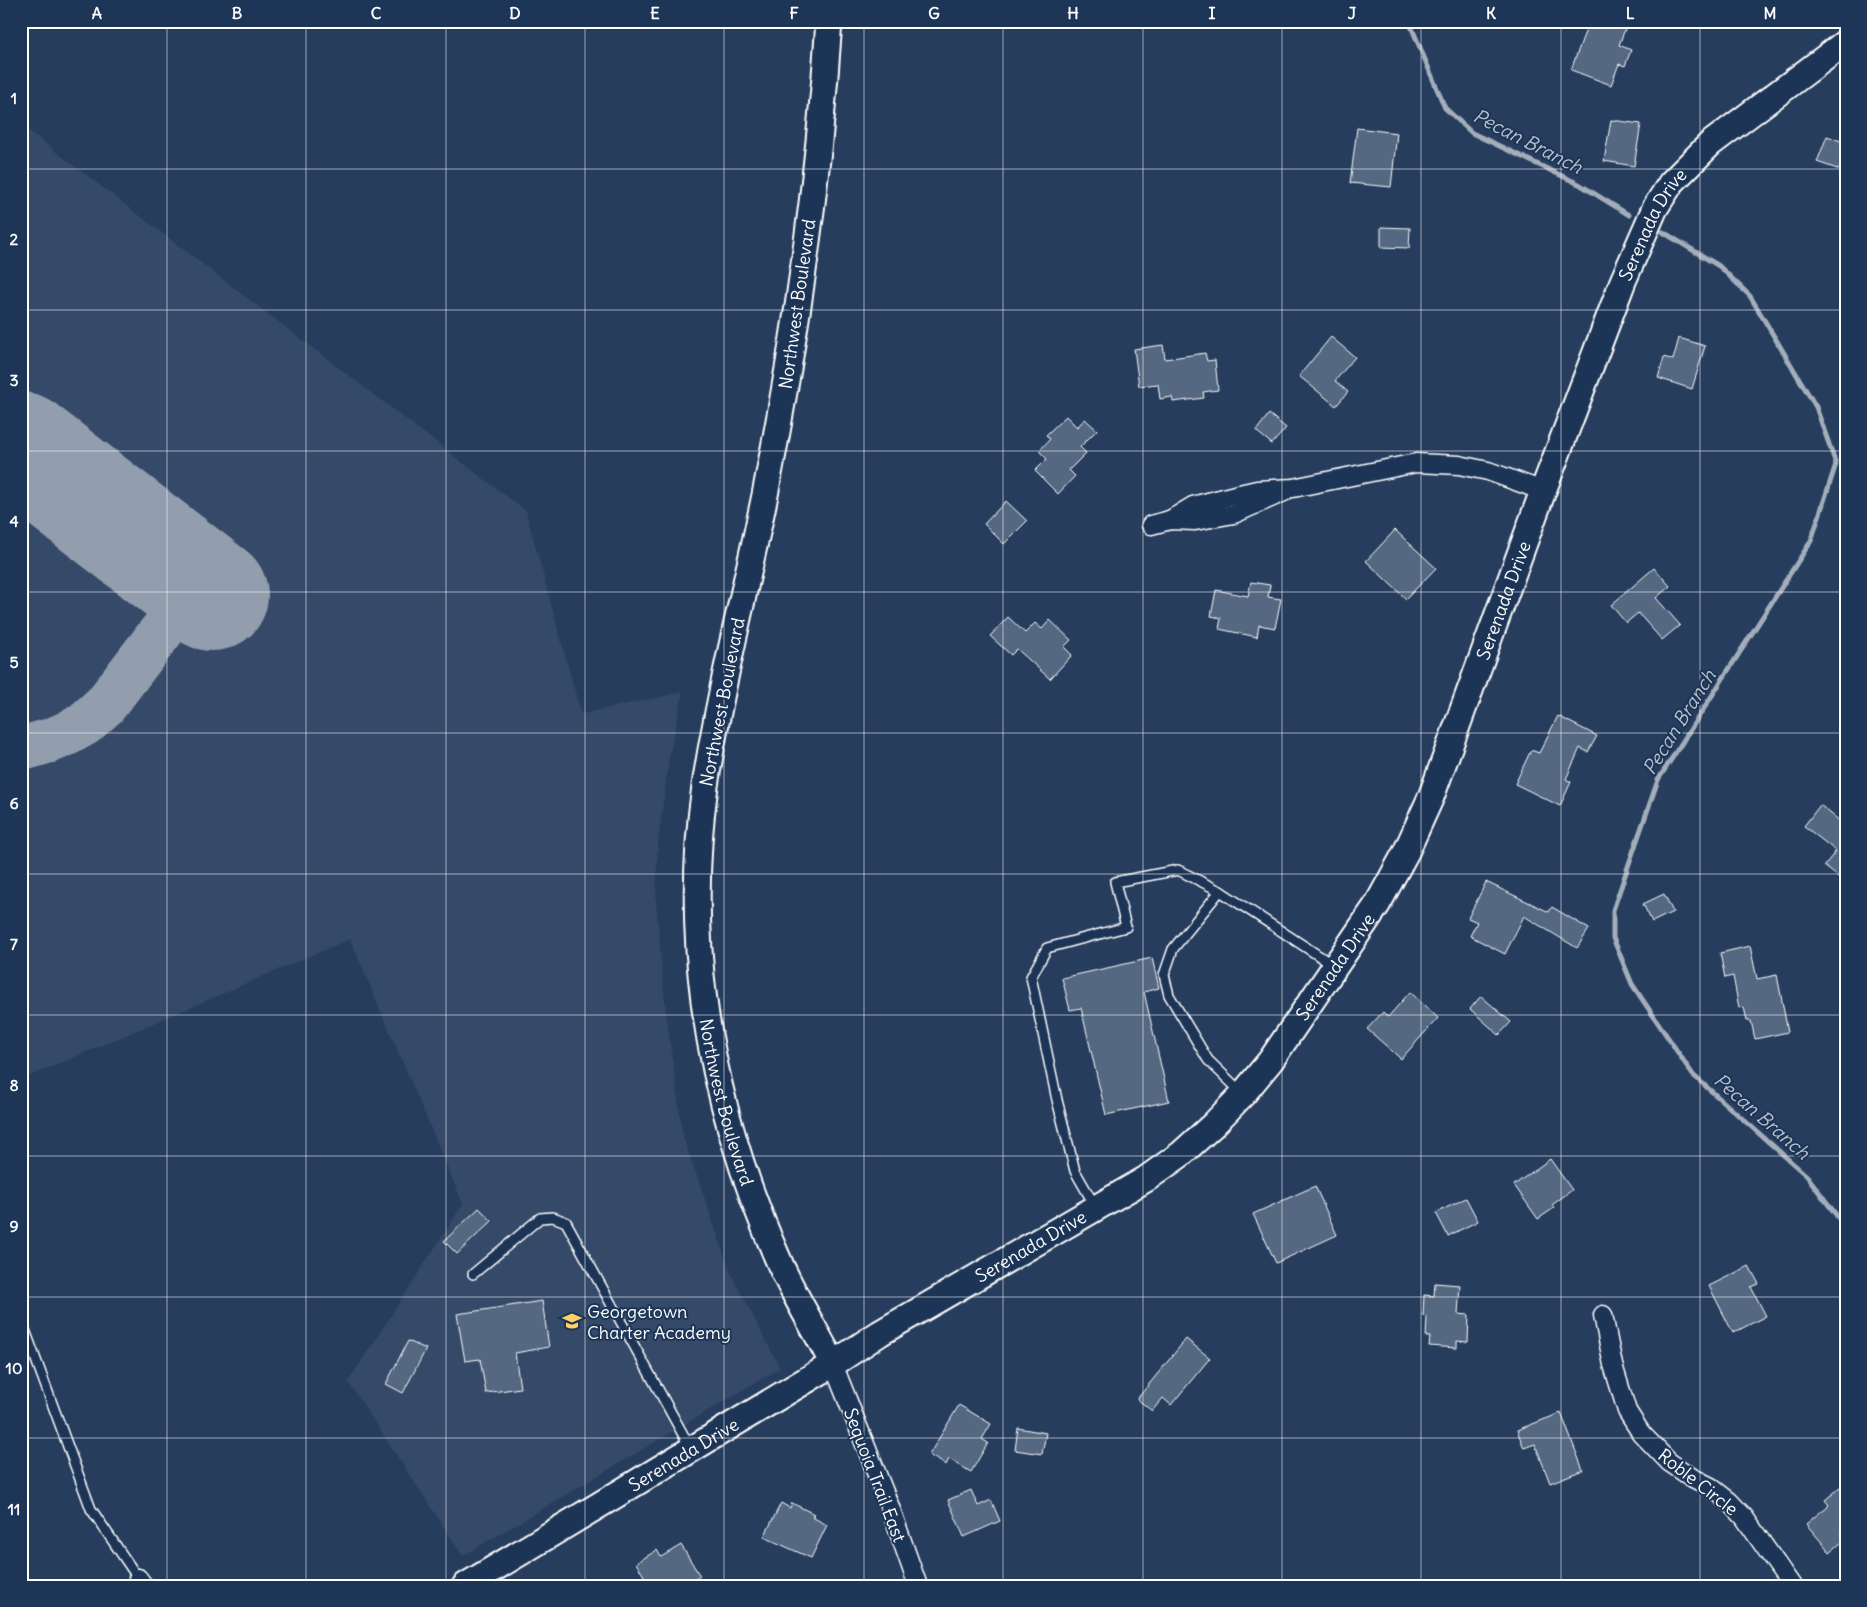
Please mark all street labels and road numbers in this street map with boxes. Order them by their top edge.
street label: Serenada Drive [1613,163,1691,284]
street label: Northwest Boulevard [774,217,820,390]
street label: Serenada Drive [1471,538,1535,663]
street label: Northwest Boulevard [694,615,750,788]
street label: Serenada Drive [1290,909,1380,1025]
street label: Northwest Boulevard [695,1017,759,1189]
street label: Serenada Drive [971,1205,1090,1287]
street label: Sequoia Trail East [839,1405,911,1545]
street label: Serenada Drive [624,1412,743,1496]
street label: Roble Circle [1653,1444,1743,1520]

